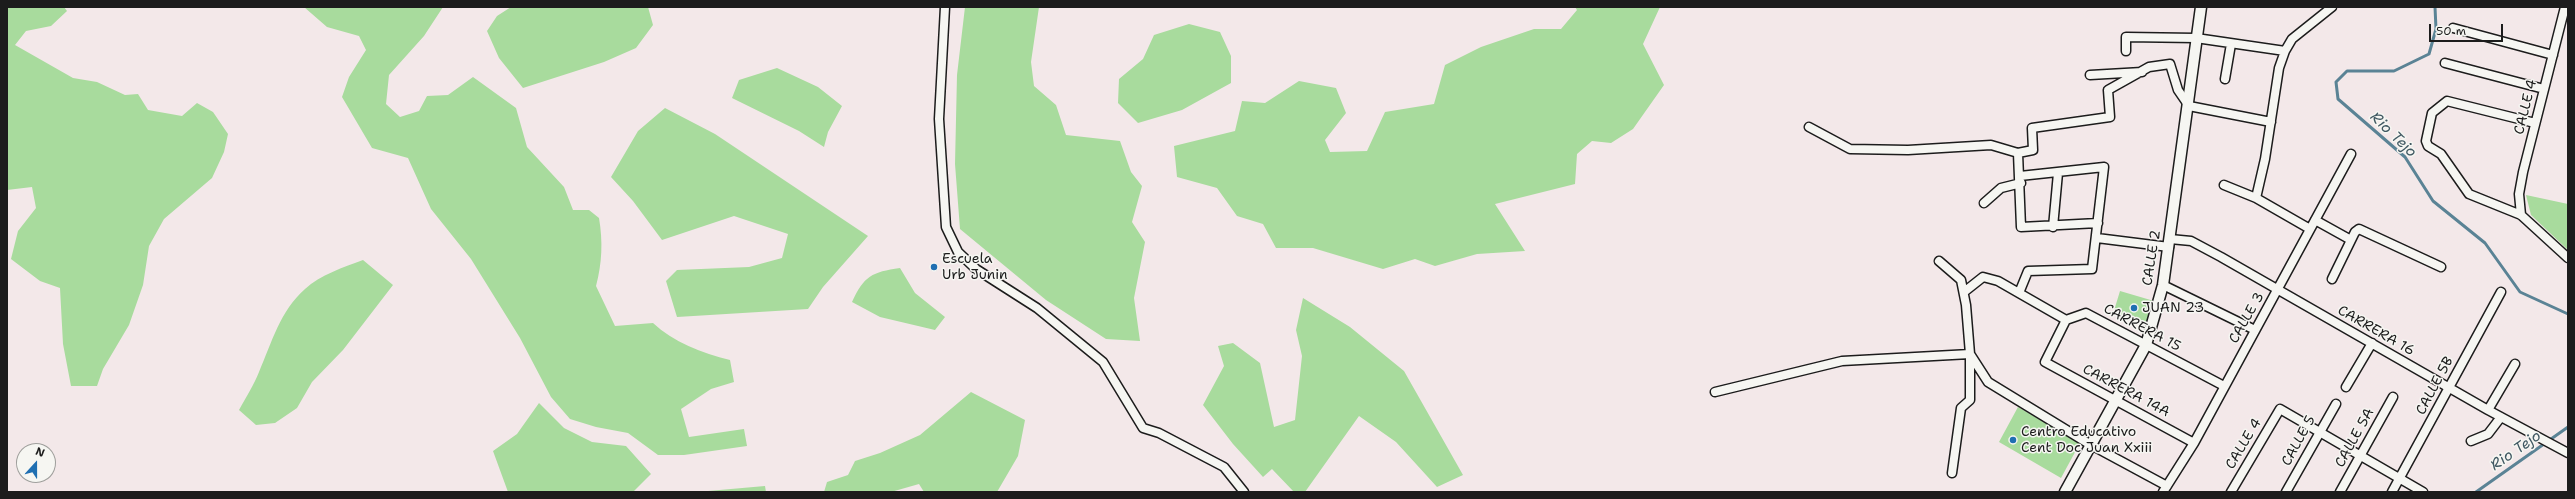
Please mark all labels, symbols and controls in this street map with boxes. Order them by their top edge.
scale bar [2431,16,2505,42]
text: 50 m [2436,23,2466,39]
street label: CALLE 4 [2511,78,2541,136]
water label: Rio Tejo [2366,108,2420,162]
street label: CALLE 2 [2139,229,2165,287]
place label: Escuela Urb Junin [942,251,1008,284]
marker: Escuela Urb Junin [929,262,939,272]
street label: CALLE 3 [2226,289,2268,347]
place label: JUAN 23 [2142,300,2204,316]
street label: CARRERA 15 [2100,301,2184,355]
street label: CARRERA 16 [2335,302,2417,360]
marker: JUAN 23 [2129,303,2139,313]
street label: CALLE 5B [2413,354,2457,418]
street label: CARRERA 14A [2080,361,2172,421]
street label: CALLE 5A [2332,405,2378,471]
street label: CALLE 5 [2278,413,2320,469]
street label: CALLE 4 [2222,416,2266,472]
place label: Centro Educativo Cent Doc Juan Xxiii [2021,424,2152,456]
water label: Rio Tejo [2487,427,2545,475]
marker: Centro Educativo Cent Doc Juan Xxiii [2008,435,2018,445]
north arrow [16,443,56,483]
text: N [33,444,47,461]

